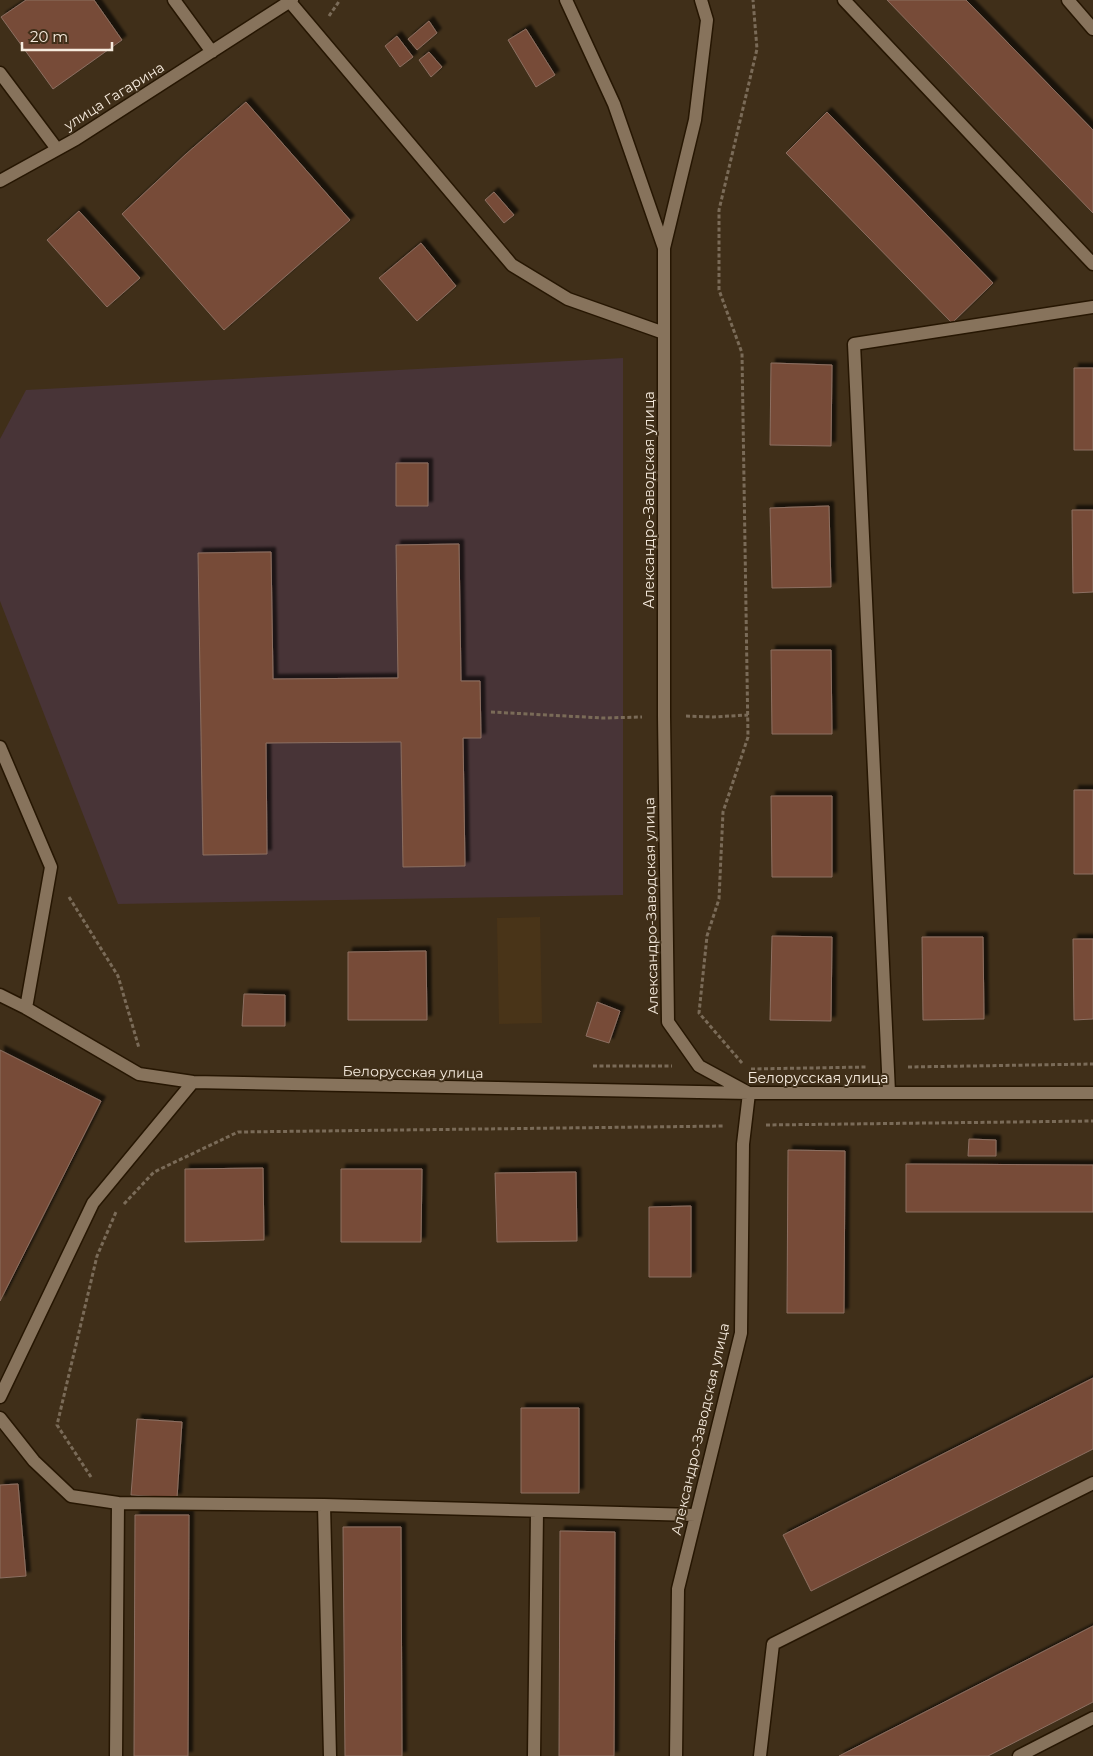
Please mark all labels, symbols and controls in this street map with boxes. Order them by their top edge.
scale bar [22,20,112,52]
text: 20 m [30,27,68,46]
street label: улица Гагарина [60,58,167,135]
street label: Александро-Заводская улица [640,391,658,609]
street label: Александро-Заводская улица [640,797,662,1015]
street label: Белорусская улица [342,1062,484,1082]
street label: Белорусская улица [747,1069,889,1087]
street label: Александро-Заводская улица [667,1321,733,1537]

